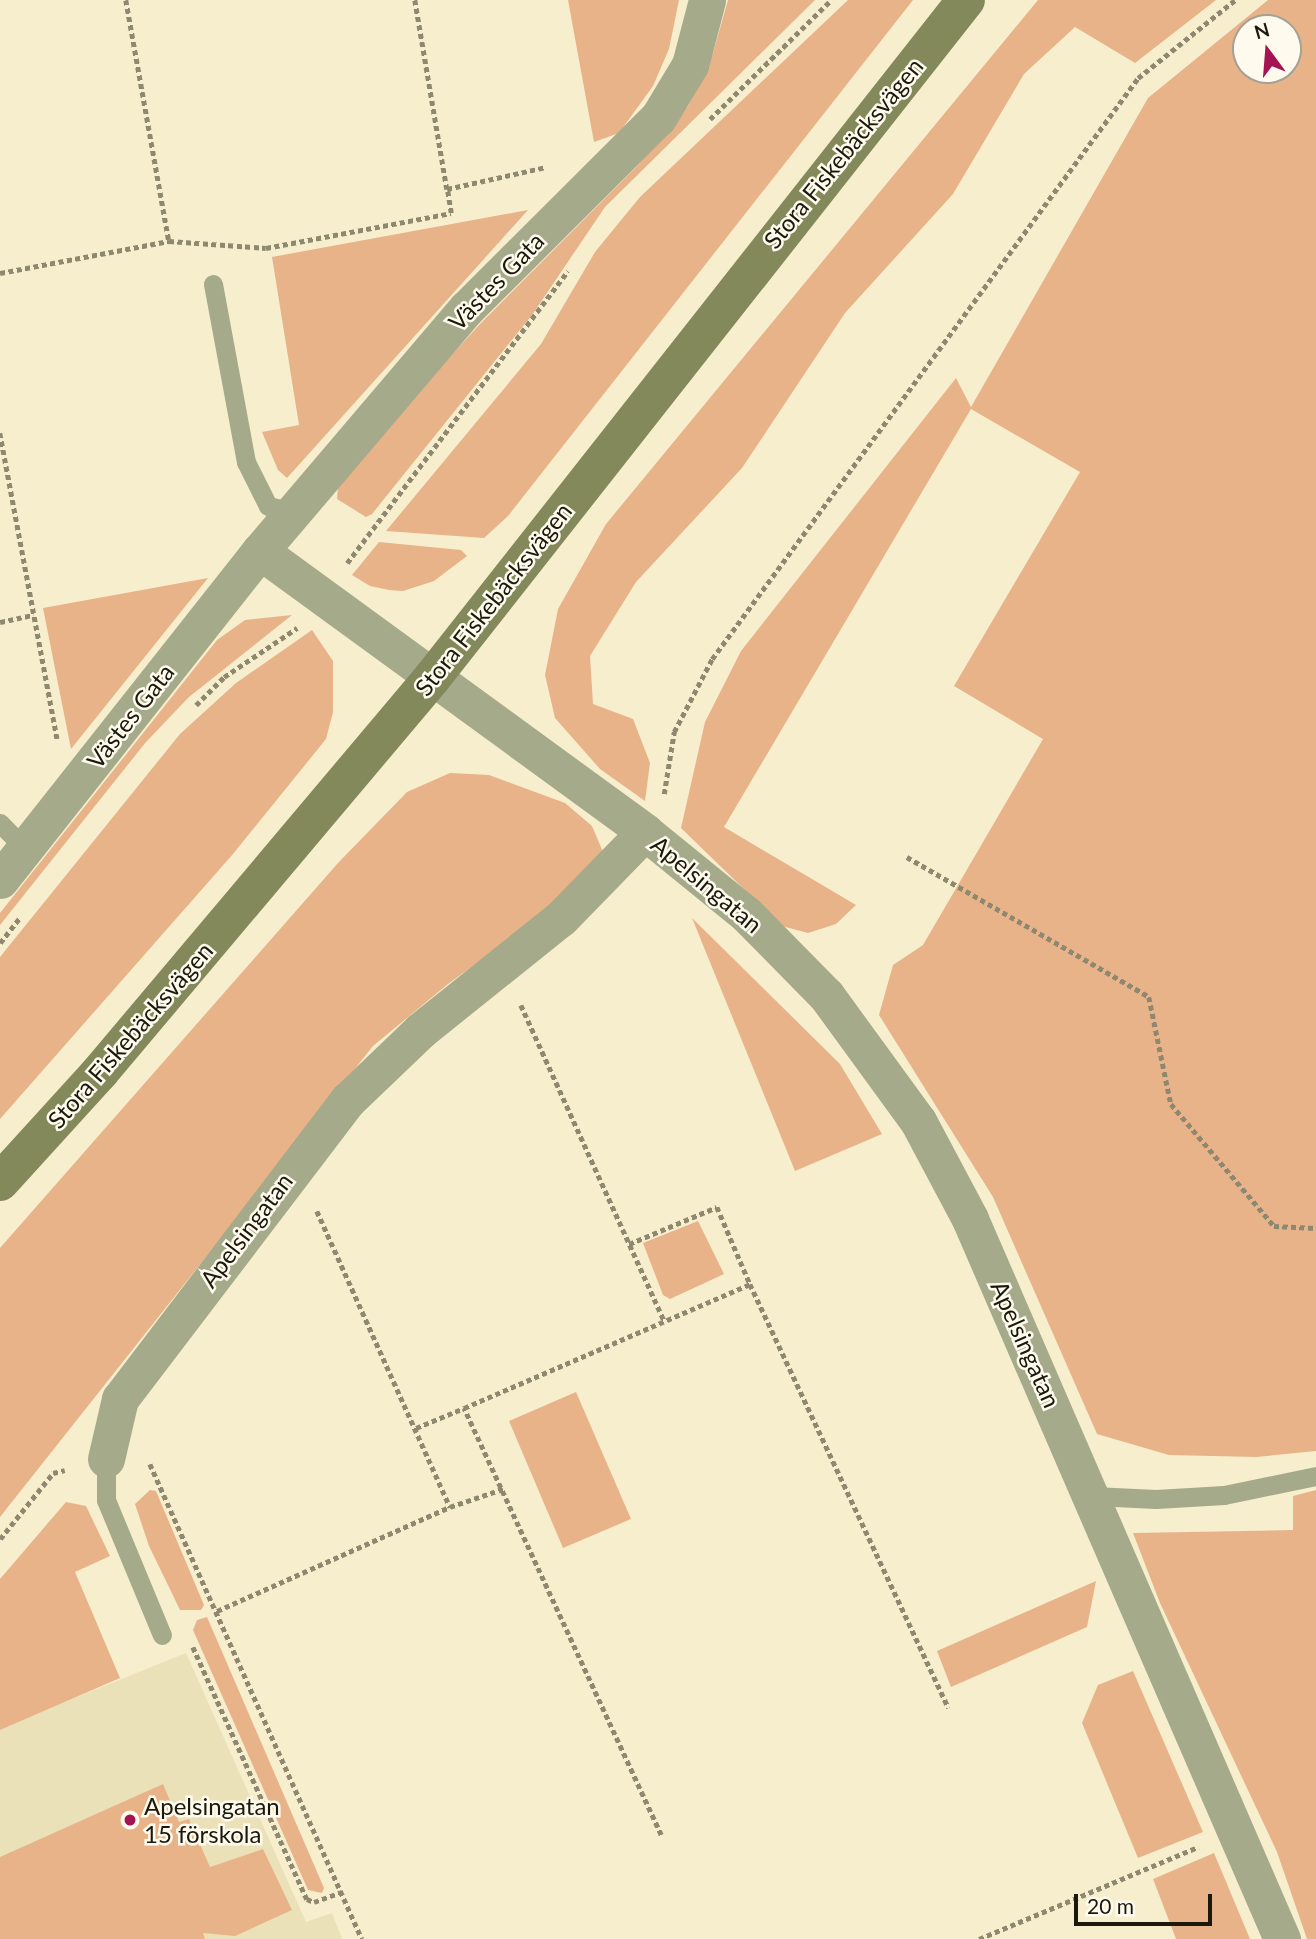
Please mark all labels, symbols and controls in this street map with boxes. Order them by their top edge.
north arrow [1232,14,1302,84]
text: N [1251,17,1272,43]
street label: Stora Fiskebäcksvägen [757,52,929,254]
street label: Västes Gata [442,226,550,336]
street label: Stora Fiskebäcksvägen [409,497,577,701]
street label: Västes Gata [80,658,180,774]
street label: Apelsingatan [646,829,768,939]
street label: Stora Fiskebäcksvägen [41,936,219,1134]
street label: Apelsingatan [194,1167,298,1293]
street label: Apelsingatan [985,1276,1067,1412]
place label: Apelsingatan 15 förskola [144,1792,280,1848]
marker: Apelsingatan 15 förskola [122,1812,138,1828]
scale bar [1078,1880,1216,1924]
text: 20 m [1087,1893,1134,1918]

